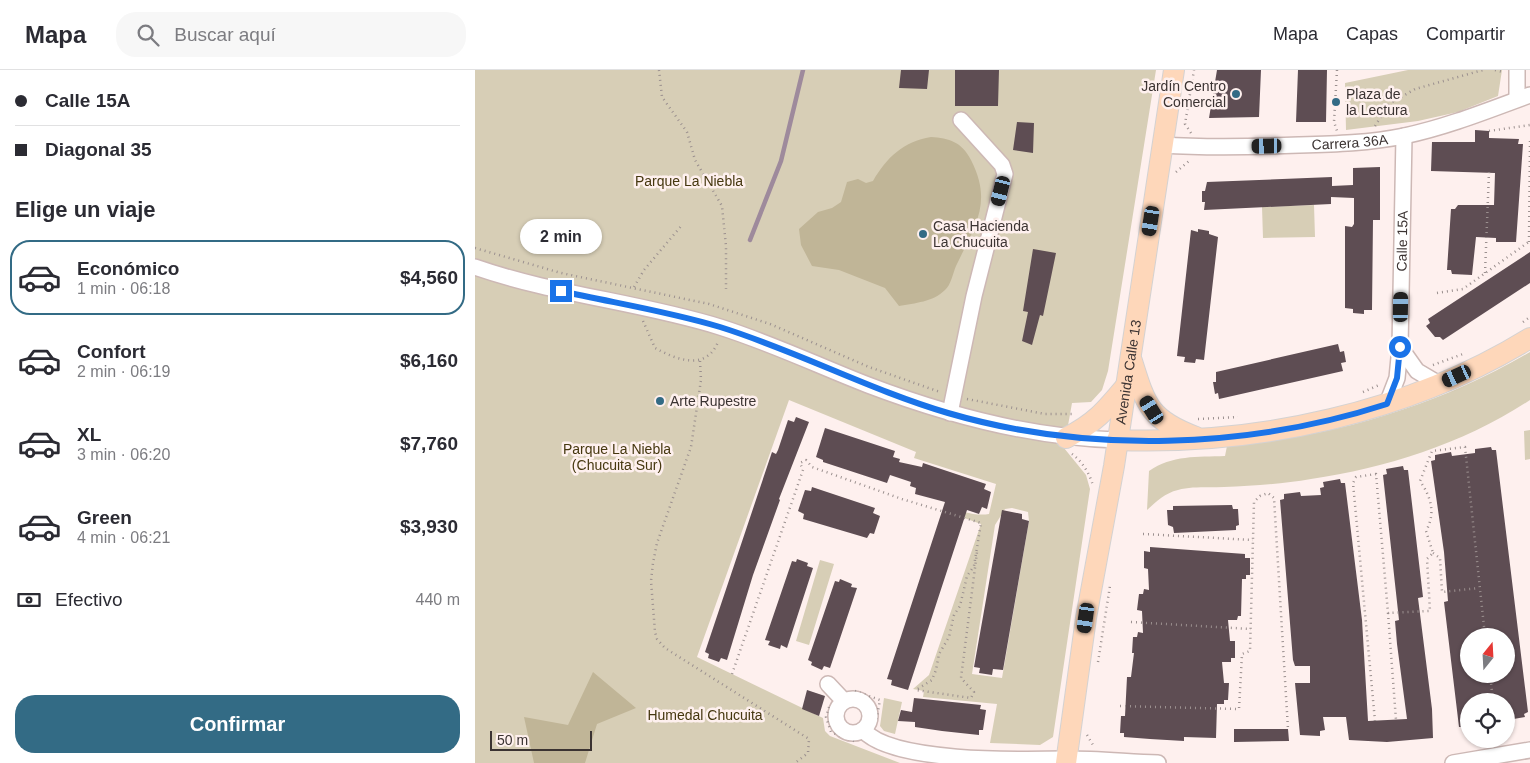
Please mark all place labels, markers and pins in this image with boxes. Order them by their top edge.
place label: Jardín Centro Comercial [1141,78,1226,110]
place label: Plaza de la Lectura [1346,86,1408,118]
marker: Jardín Centro Comercial [1230,88,1242,100]
marker: Plaza de la Lectura [1330,96,1342,108]
place label: Casa Hacienda La Chucuita [933,218,1029,250]
marker: Casa Hacienda La Chucuita [917,228,929,240]
place label: Arte Rupestre [670,393,757,409]
marker: Arte Rupestre [654,395,666,407]

